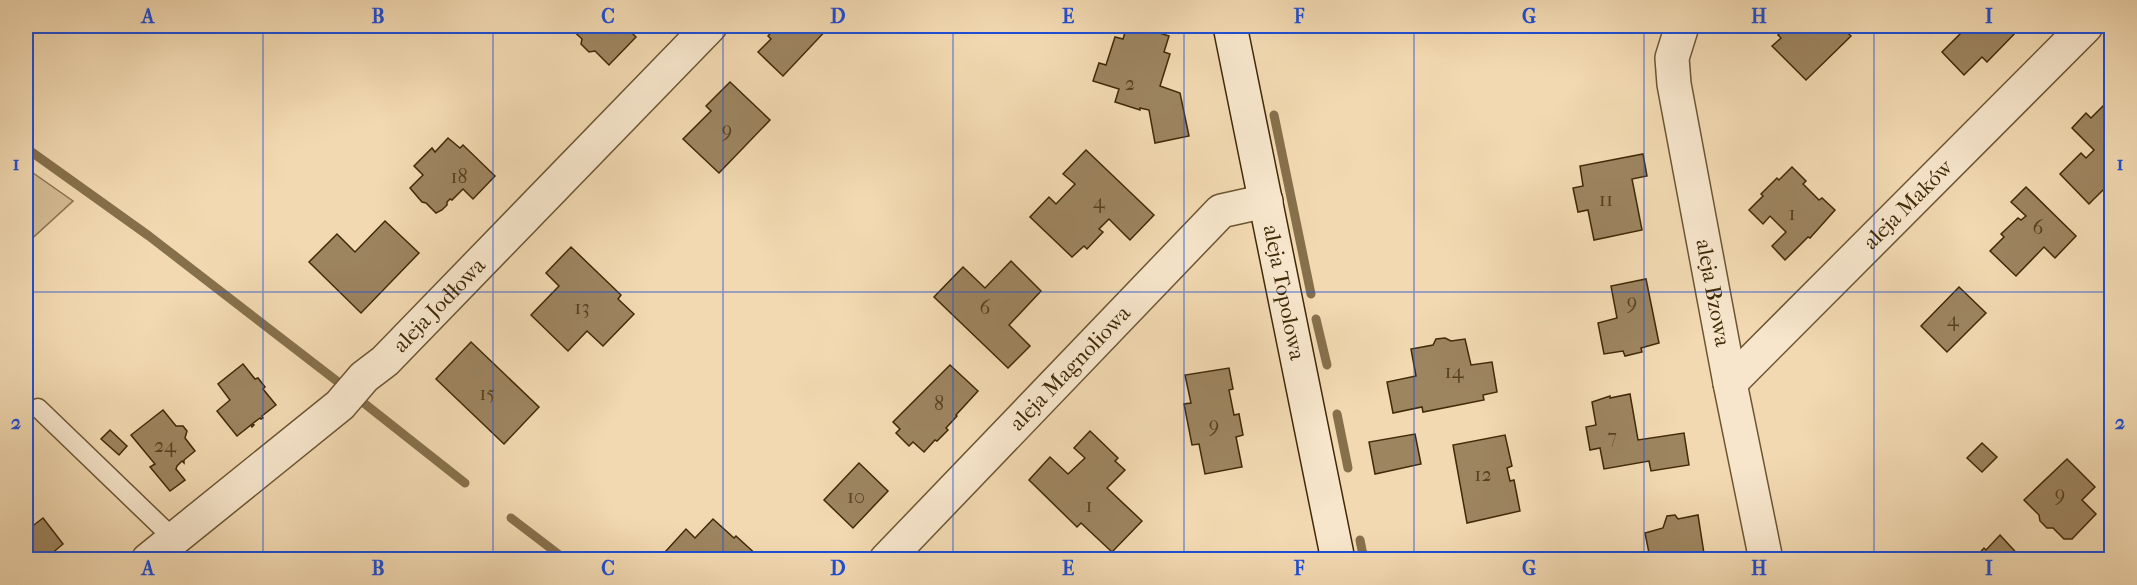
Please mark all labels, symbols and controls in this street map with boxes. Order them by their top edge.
text: A [140,5,156,28]
text: B [371,5,385,28]
text: C [601,5,615,28]
text: D [830,5,846,28]
text: E [1062,5,1074,28]
text: F [1293,5,1305,28]
text: G [1522,5,1536,28]
text: H [1751,5,1767,28]
text: I [1985,5,1993,28]
house number: 2 [1125,72,1135,95]
house number: 9 [722,119,732,142]
text: 1 [12,152,20,175]
text: 1 [2116,152,2124,175]
street label: aleja Maków [1858,154,1958,255]
house number: 18 [450,165,468,188]
house number: 11 [1599,188,1613,211]
house number: 4 [1093,190,1106,213]
house number: 1 [1788,202,1796,225]
house number: 6 [2033,216,2044,239]
street label: aleja Topolowa [1258,223,1310,363]
street label: aleja Bzowa [1690,237,1736,349]
street label: aleja Jodłowa [388,252,491,358]
house number: 9 [1627,291,1637,314]
house number: 13 [574,296,590,319]
house number: 6 [980,296,991,319]
street label: aleja Magnoliowa [1004,300,1137,436]
house number: 4 [1947,308,1960,331]
house number: 14 [1445,360,1465,383]
house number: 15 [479,382,495,405]
house number: 8 [934,392,944,415]
text: 2 [11,411,21,434]
text: 2 [2115,411,2125,434]
house number: 9 [1209,414,1219,437]
house number: 7 [1607,425,1617,448]
house number: 24 [154,434,177,457]
house number: 12 [1474,463,1492,486]
house number: 9 [2055,483,2065,506]
house number: 10 [847,485,865,508]
house number: 1 [1085,494,1093,517]
text: A [140,557,156,580]
text: B [371,557,385,580]
text: C [601,557,615,580]
text: D [830,557,846,580]
text: E [1062,557,1074,580]
text: F [1293,557,1305,580]
text: G [1522,557,1536,580]
text: H [1751,557,1767,580]
text: I [1985,557,1993,580]

